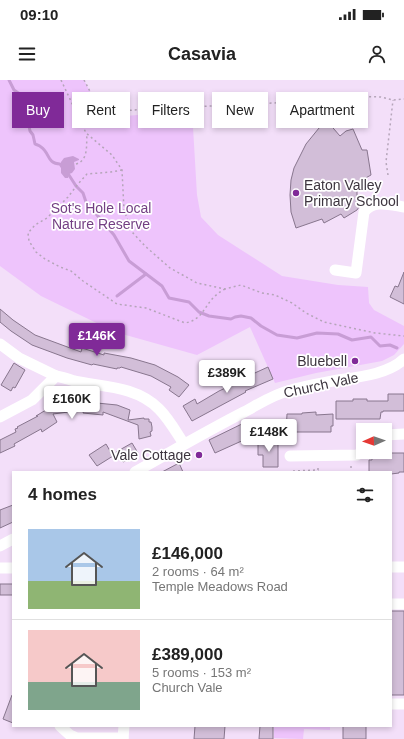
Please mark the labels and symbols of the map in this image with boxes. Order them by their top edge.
place label: Eaton Valley Primary School [304,177,399,209]
marker: Eaton Valley Primary School [291,188,301,198]
park label: Sot's Hole Local Nature Reserve [51,200,151,232]
pin: £146K [69,323,125,357]
place label: Bluebell [297,353,347,369]
marker: Bluebell [350,356,360,366]
pin: £389K [199,360,255,394]
street label: Church Vale [282,369,360,401]
pin: £160K [44,386,100,420]
pin: £148K [241,419,297,453]
north arrow [356,423,392,459]
place label: Vale Cottage [111,447,191,463]
marker: Vale Cottage [194,450,204,460]

